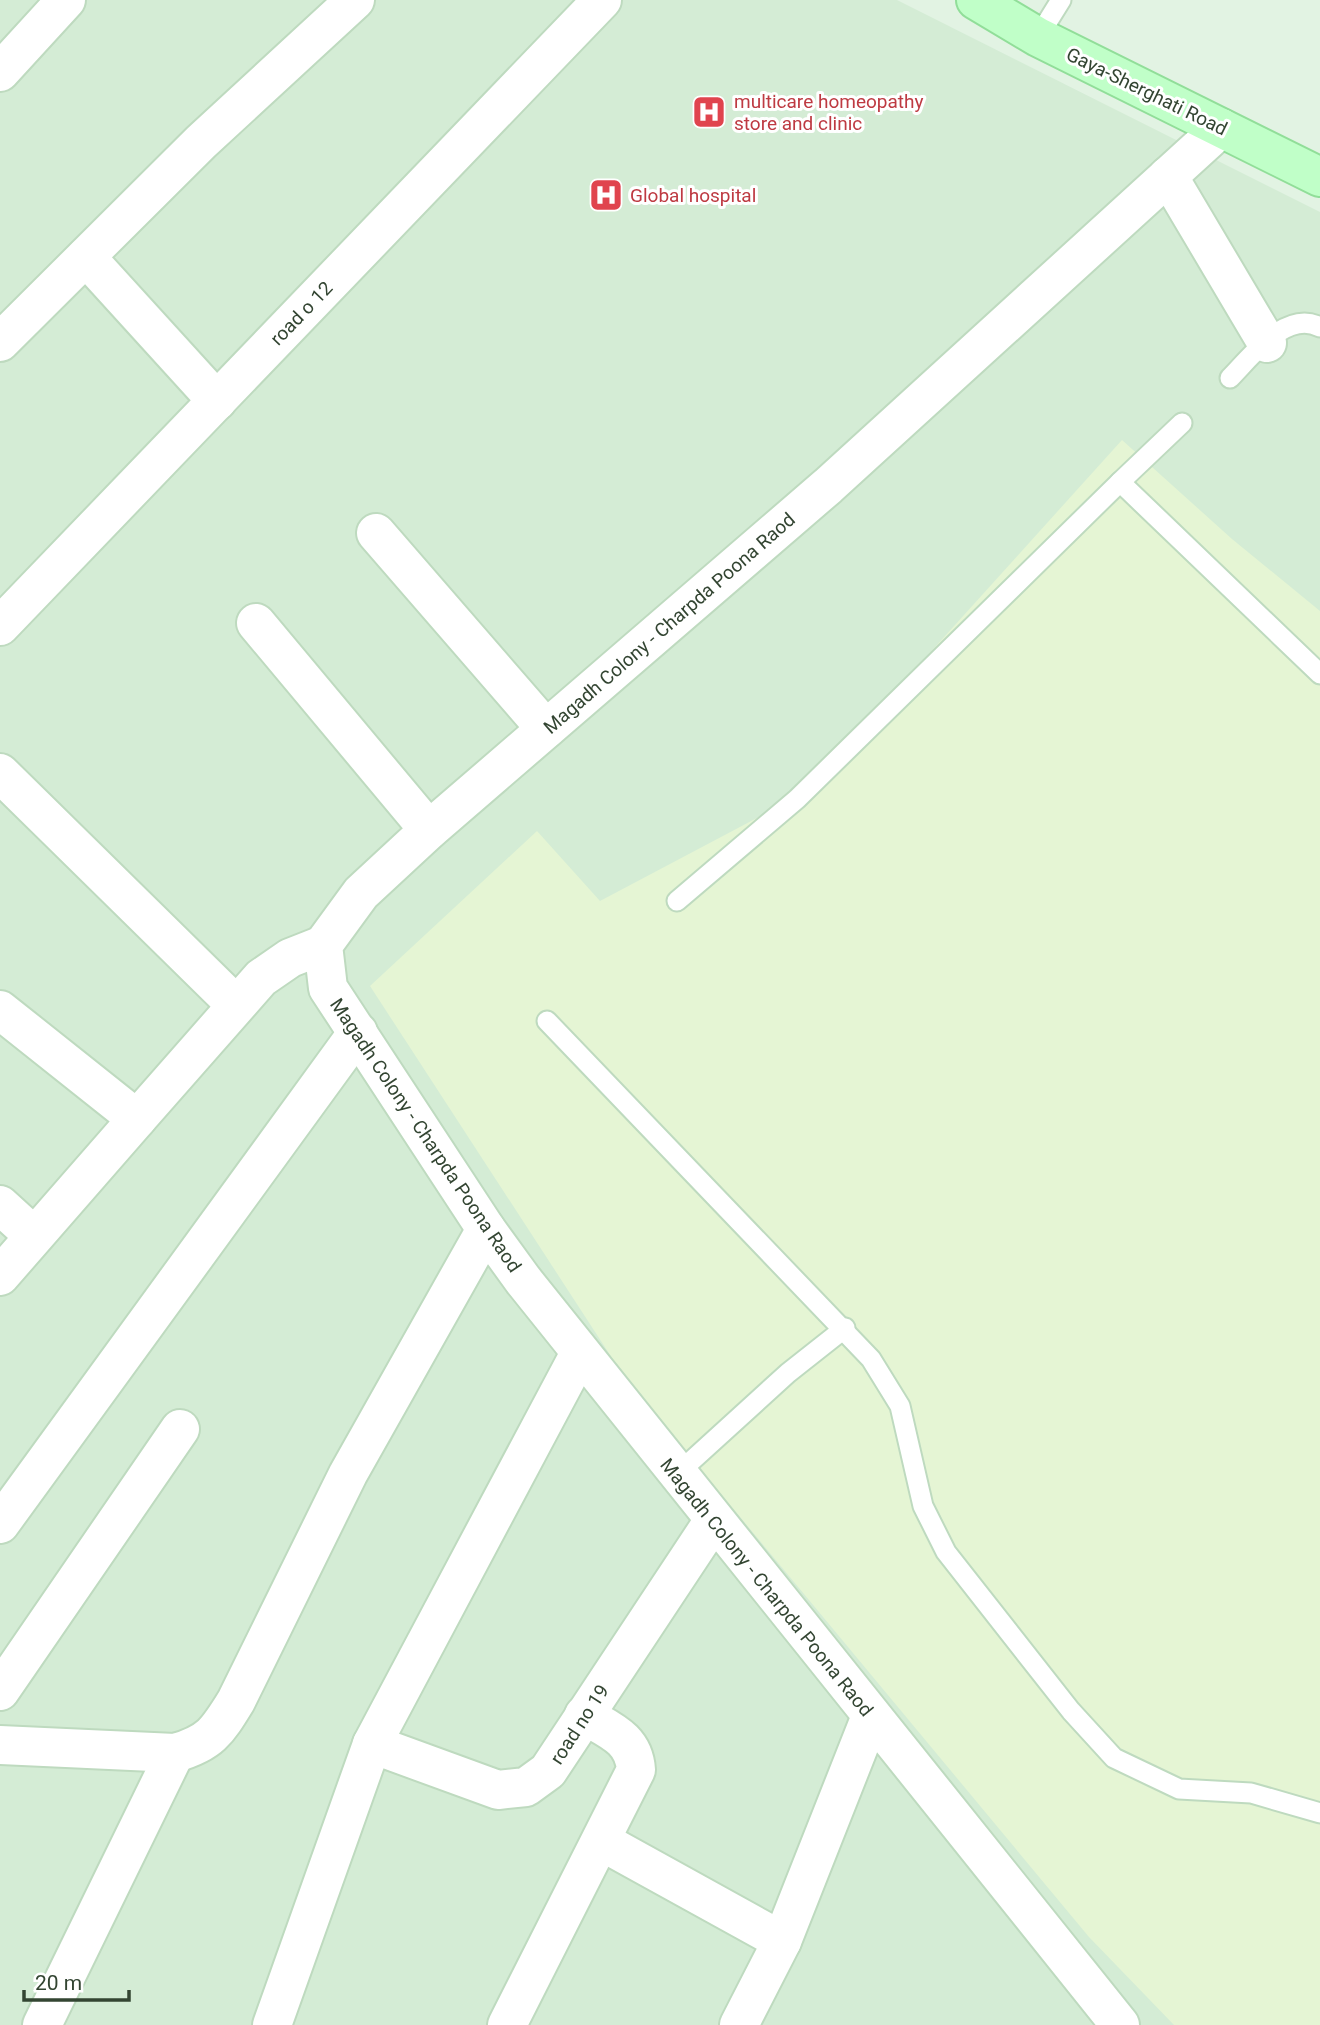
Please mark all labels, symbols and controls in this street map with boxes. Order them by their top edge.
street label: Gaya-Sherghati Road [1063,42,1231,140]
place label: multicare homeopathy store and clinic [734,90,923,135]
hospital icon: multicare homeopathy store and clinic [690,93,728,131]
hospital icon: Global hospital [587,176,625,214]
place label: Global hospital [630,184,756,207]
street label: road o 12 [265,277,337,350]
street label: Magadh Colony - Charpda Poona Raod [539,508,800,739]
street label: Magadh Colony - Charpda Poona Raod [325,994,526,1277]
street label: Magadh Colony - Charpda Poona Raod [655,1454,878,1721]
street label: road no 19 [545,1680,614,1768]
scale bar [24,1958,130,2002]
text: 20 m [35,1971,82,1995]

